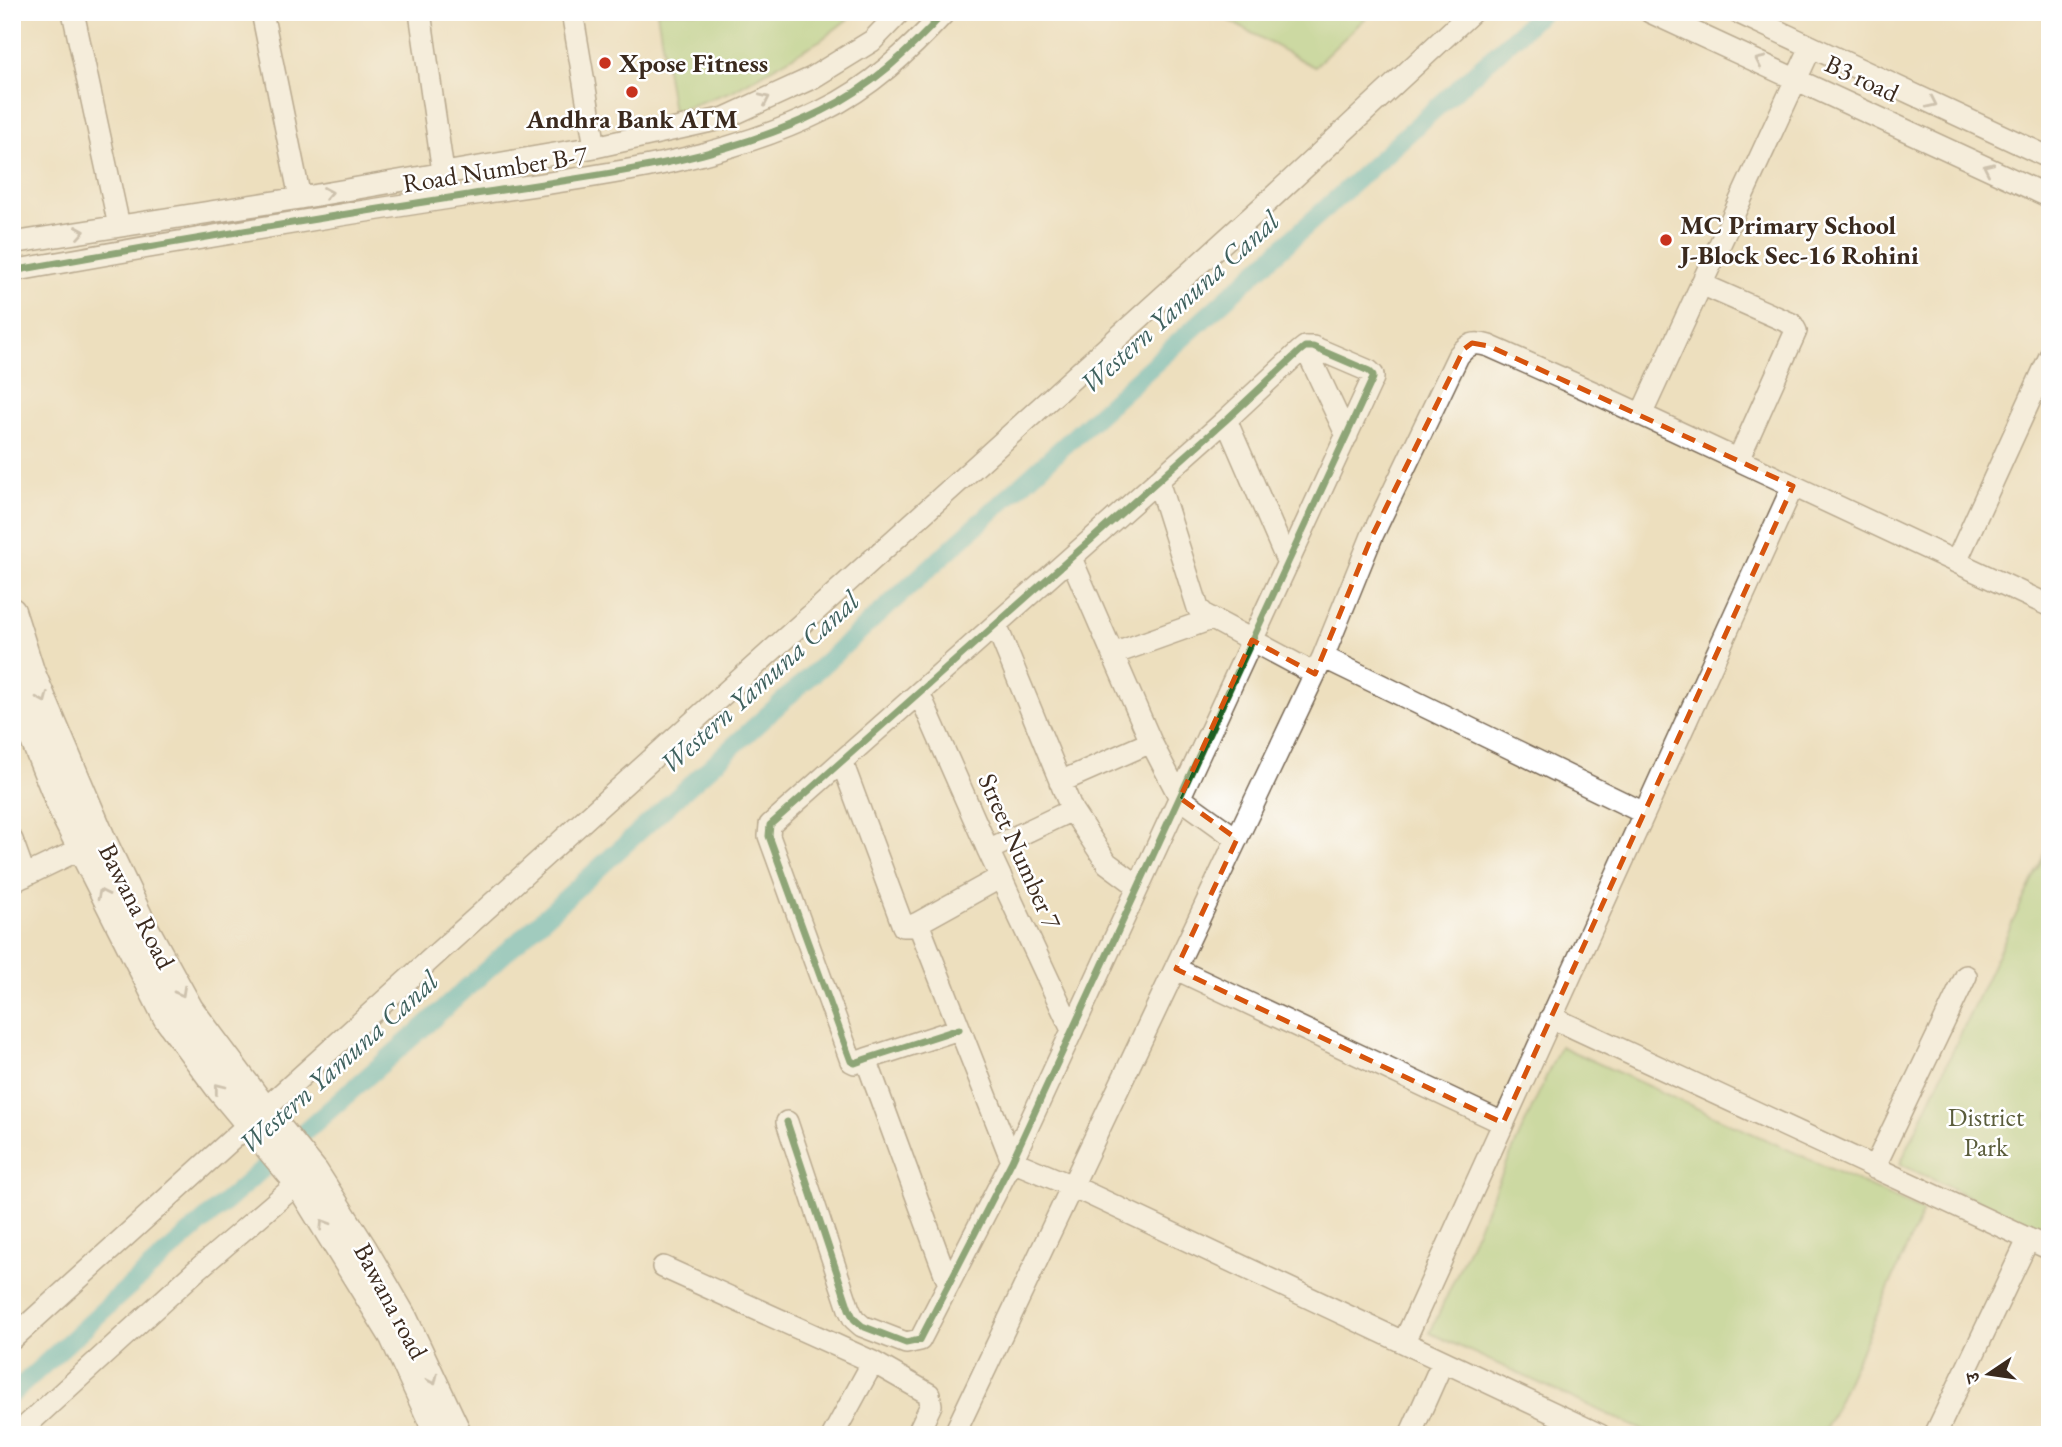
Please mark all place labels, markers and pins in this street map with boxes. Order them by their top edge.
place label: Xpose Fitness [618,46,768,80]
marker: Xpose Fitness [597,55,613,71]
marker: Andhra Bank ATM [624,84,640,100]
place label: Andhra Bank ATM [525,102,738,136]
place label: MC Primary School J-Block Sec-16 Rohini [1677,208,1919,272]
marker: MC Primary School J-Block Sec-16 Rohini [1658,232,1674,248]

